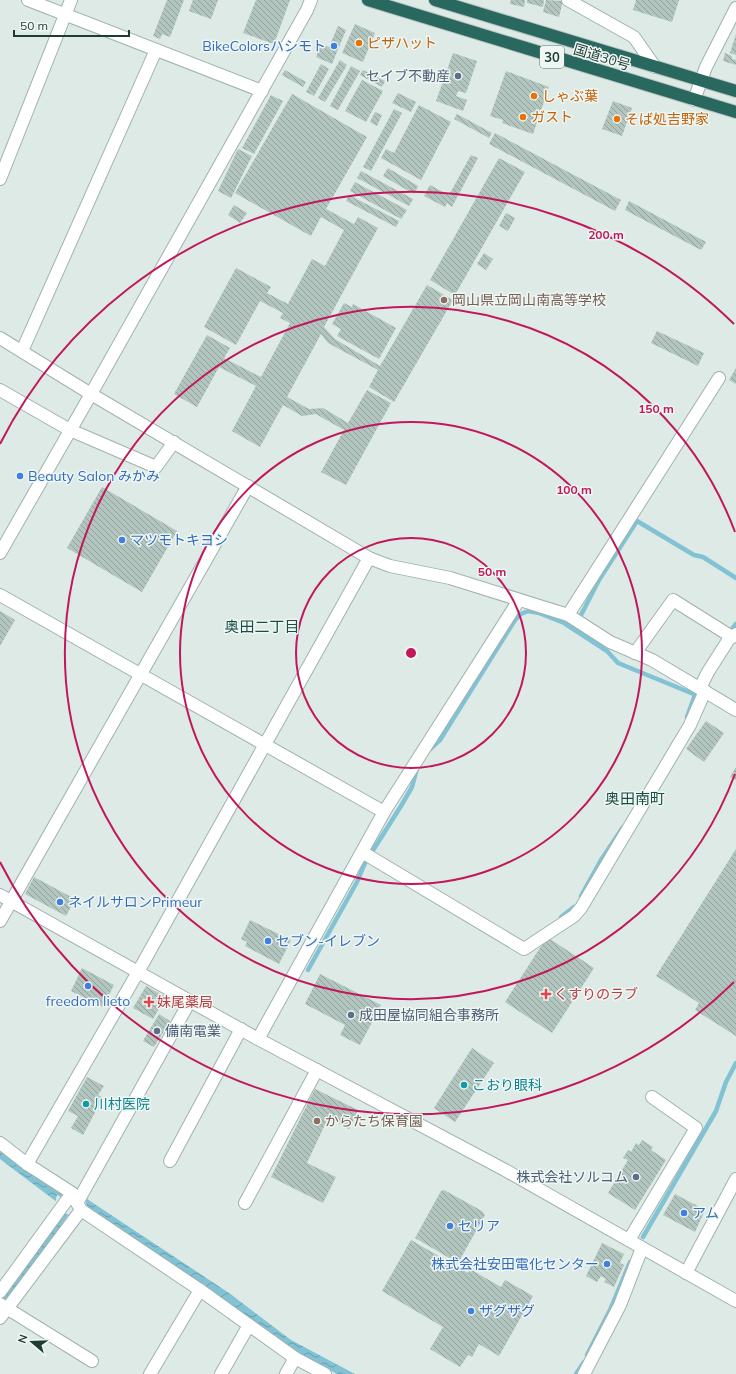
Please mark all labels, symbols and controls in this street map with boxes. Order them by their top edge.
scale bar [14,12,129,38]
text: 50 m [20,18,48,33]
place label: ピザハット [367,34,437,52]
place label: BikeColorsハシモト [202,37,326,55]
marker: ピザハット [354,38,364,48]
street label: 国道30号 [571,40,633,74]
marker: BikeColorsハシモト [329,41,339,51]
road number: 30 [540,46,564,68]
place label: セイブ不動産 [366,67,450,85]
marker: セイブ不動産 [453,71,463,81]
place label: しゃぶ葉 [542,87,598,105]
marker: しゃぶ葉 [529,91,539,101]
place label: ガスト [531,108,573,126]
place label: そば処吉野家 [625,110,709,128]
marker: ガスト [518,112,528,122]
marker: そば処吉野家 [612,114,622,124]
text: 200 m [588,227,624,242]
place label: 岡山県立岡山南高等学校 [452,291,606,309]
marker: 岡山県立岡山南高等学校 [439,295,449,305]
text: 150 m [638,401,674,416]
place label: Beauty Salon みかみ [28,467,160,485]
marker: Beauty Salon みかみ [15,471,25,481]
text: 100 m [556,482,592,497]
place label: マツモトキヨシ [130,531,228,549]
marker: マツモトキヨシ [117,535,127,545]
text: 50 m [478,564,506,579]
district label: 奥田二丁目 [224,617,300,636]
centre of rings [404,646,418,660]
district label: 奥田南町 [605,789,665,808]
place label: ネイルサロンPrimeur [68,893,203,911]
marker: ネイルサロンPrimeur [55,897,65,907]
place label: セブン-イレブン [276,932,380,950]
marker: セブン-イレブン [263,936,273,946]
marker: freedom lieto [83,981,93,991]
place label: くすりのラブ [554,985,638,1003]
marker: くすりのラブ [541,989,551,999]
place label: freedom lieto [46,992,130,1010]
place label: 妹尾薬局 [157,993,213,1011]
marker: 妹尾薬局 [144,997,154,1007]
place label: 成田屋協同組合事務所 [359,1006,499,1024]
marker: 成田屋協同組合事務所 [346,1010,356,1020]
place label: 備南電業 [165,1022,221,1040]
marker: 備南電業 [152,1026,162,1036]
place label: こおり眼科 [472,1076,542,1094]
marker: こおり眼科 [459,1080,469,1090]
place label: 川村医院 [94,1095,150,1113]
marker: 川村医院 [81,1099,91,1109]
place label: からたち保育園 [325,1112,423,1130]
marker: からたち保育園 [312,1116,322,1126]
place label: 株式会社ソルコム [516,1168,628,1186]
marker: 株式会社ソルコム [631,1172,641,1182]
place label: アム [692,1204,719,1222]
marker: アム [679,1208,689,1218]
place label: セリア [458,1217,500,1235]
marker: セリア [445,1221,455,1231]
place label: 株式会社安田電化センター [431,1255,599,1273]
marker: 株式会社安田電化センター [602,1259,612,1269]
place label: ザグザグ [479,1302,535,1320]
marker: ザグザグ [466,1306,476,1316]
north arrow [12,1322,52,1362]
text: N [15,1333,31,1345]

